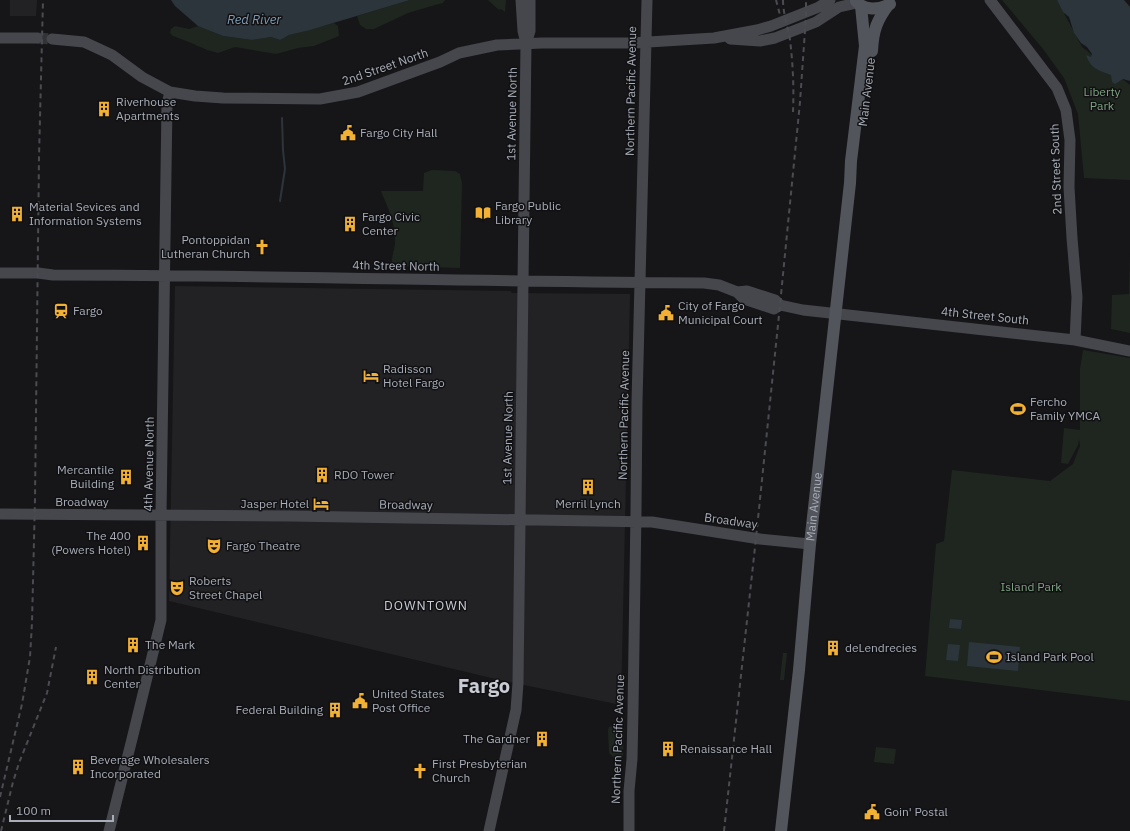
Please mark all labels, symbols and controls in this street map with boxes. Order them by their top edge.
water label: Red River [227,11,282,28]
street label: Northern Pacific Avenue [622,26,639,156]
street label: 2nd Street North [340,45,430,88]
street label: Main Avenue [855,56,878,127]
street label: 1st Avenue North [503,67,520,161]
park label: Liberty Park [1083,84,1121,113]
place label: Riverhouse Apartments [116,94,180,123]
building icon: Riverhouse Apartments [95,100,113,118]
street label: 2nd Street South [1046,123,1065,215]
public building icon: Fargo City Hall [339,124,357,142]
place label: Fargo City Hall [360,125,437,140]
place label: Fargo Public Library [495,198,561,227]
place label: Material Sevices and Information Systems [29,199,142,228]
library icon: Fargo Public Library [474,204,492,222]
building icon: Material Sevices and Information Systems [8,205,26,223]
place label: Fargo Civic Center [362,209,420,238]
building icon: Fargo Civic Center [341,215,359,233]
place label: Pontoppidan Lutheran Church [161,232,250,261]
church icon: Pontoppidan Lutheran Church [253,238,271,256]
street label: 4th Street North [352,257,440,274]
place label: City of Fargo Municipal Court [678,298,763,327]
station icon: Fargo [52,302,70,320]
place label: Fargo [73,303,103,318]
street label: 4th Street South [940,303,1030,328]
public building icon: City of Fargo Municipal Court [657,304,675,322]
street label: Northern Pacific Avenue [615,350,632,480]
place label: Radisson Hotel Fargo [383,361,445,390]
hotel icon: Radisson Hotel Fargo [362,367,380,385]
street label: 1st Avenue North [499,391,516,485]
place label: Fercho Family YMCA [1030,394,1100,423]
sports icon: Fercho Family YMCA [1009,400,1027,418]
street label: 4th Avenue North [140,417,157,511]
place label: Mercantile Building [57,462,115,491]
building icon: RDO Tower [313,466,331,484]
place label: RDO Tower [334,467,395,482]
building icon: Mercantile Building [117,468,135,486]
street label: Main Avenue [802,471,825,542]
building icon: Merril Lynch [579,478,597,496]
street label: Broadway [55,494,109,509]
hotel icon: Jasper Hotel [312,495,330,513]
place label: Jasper Hotel [241,496,309,511]
place label: Merril Lynch [555,496,621,511]
street label: Broadway [379,497,433,512]
street label: Broadway [703,509,759,532]
place label: The 400 (Powers Hotel) [51,528,131,557]
building icon: The 400 (Powers Hotel) [134,534,152,552]
theatre icon: Fargo Theatre [205,537,223,555]
place label: Fargo Theatre [226,538,301,553]
place label: Roberts Street Chapel [189,573,262,602]
theatre icon: Roberts Street Chapel [168,579,186,597]
park label: Island Park [1000,579,1062,594]
district label: DOWNTOWN [384,597,468,614]
building icon: The Mark [124,636,142,654]
place label: The Mark [145,637,196,652]
building icon: deLendrecies [824,639,842,657]
place label: deLendrecies [845,640,917,655]
sports icon: Island Park Pool [985,648,1003,666]
place label: Island Park Pool [1006,649,1094,664]
place label: North Distribution Center [104,662,200,691]
building icon: North Distribution Center [83,668,101,686]
district label: Fargo [458,672,510,699]
street label: Northern Pacific Avenue [608,674,627,804]
place label: United States Post Office [372,686,445,715]
public building icon: United States Post Office [351,692,369,710]
building icon: Federal Building [326,701,344,719]
place label: Federal Building [236,702,324,717]
building icon: The Gardner [533,730,551,748]
place label: The Gardner [463,731,531,746]
building icon: Renaissance Hall [659,740,677,758]
place label: Renaissance Hall [680,741,772,756]
place label: Beverage Wholesalers Incorporated [90,752,210,781]
place label: First Presbyterian Church [432,756,527,785]
building icon: Beverage Wholesalers Incorporated [69,758,87,776]
church icon: First Presbyterian Church [411,762,429,780]
scale bar [10,797,113,823]
text: 100 m [16,803,51,818]
public building icon: Goin' Postal [863,803,881,821]
place label: Goin' Postal [884,804,948,819]

